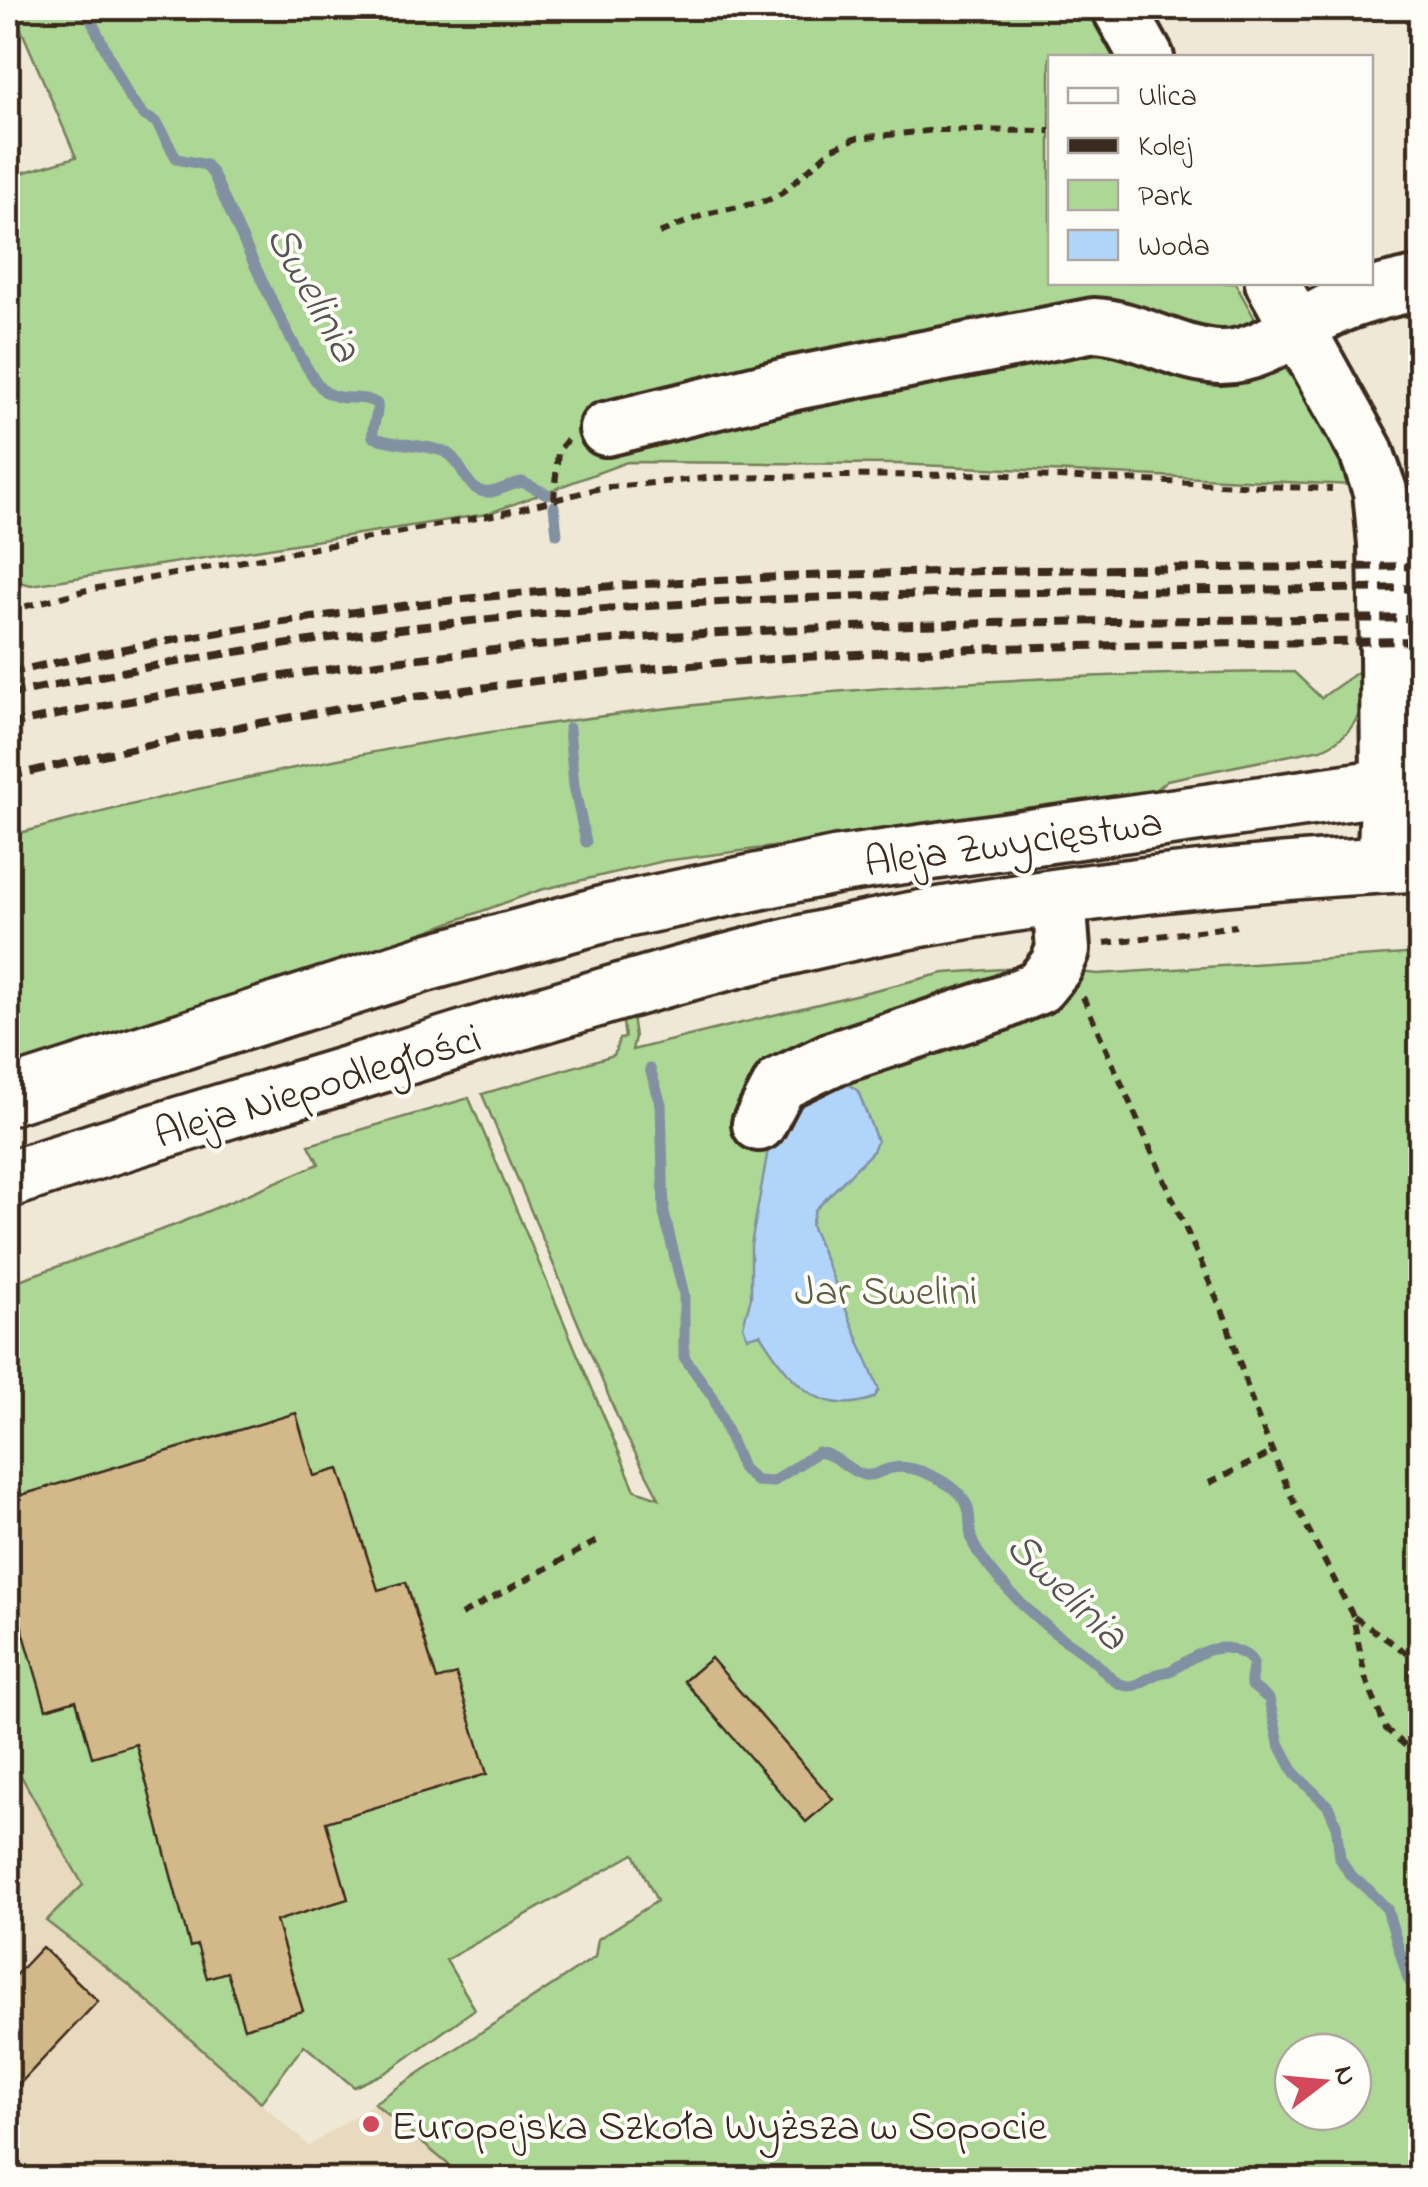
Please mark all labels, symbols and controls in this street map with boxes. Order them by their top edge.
legend [1048,55,1373,285]
text: Ulica [1138,76,1197,120]
text: Kolej [1138,126,1193,170]
text: Park [1138,176,1193,220]
water label: Swelinia [247,213,377,376]
text: Woda [1138,226,1210,270]
street label: Aleja Zwycięstwa [861,793,1166,896]
street label: Aleja Niepodległości [148,1010,489,1167]
park label: Jar Swelini [795,1263,977,1324]
water label: Swelinia [989,1517,1142,1669]
north arrow [1273,2032,1373,2132]
text: N [1321,2061,1366,2091]
place label: Europejska Szkoła Wyższa w Sopocie [391,2098,1047,2159]
marker: Europejska Szkoła Wyższa w Sopocie [360,2113,382,2135]

